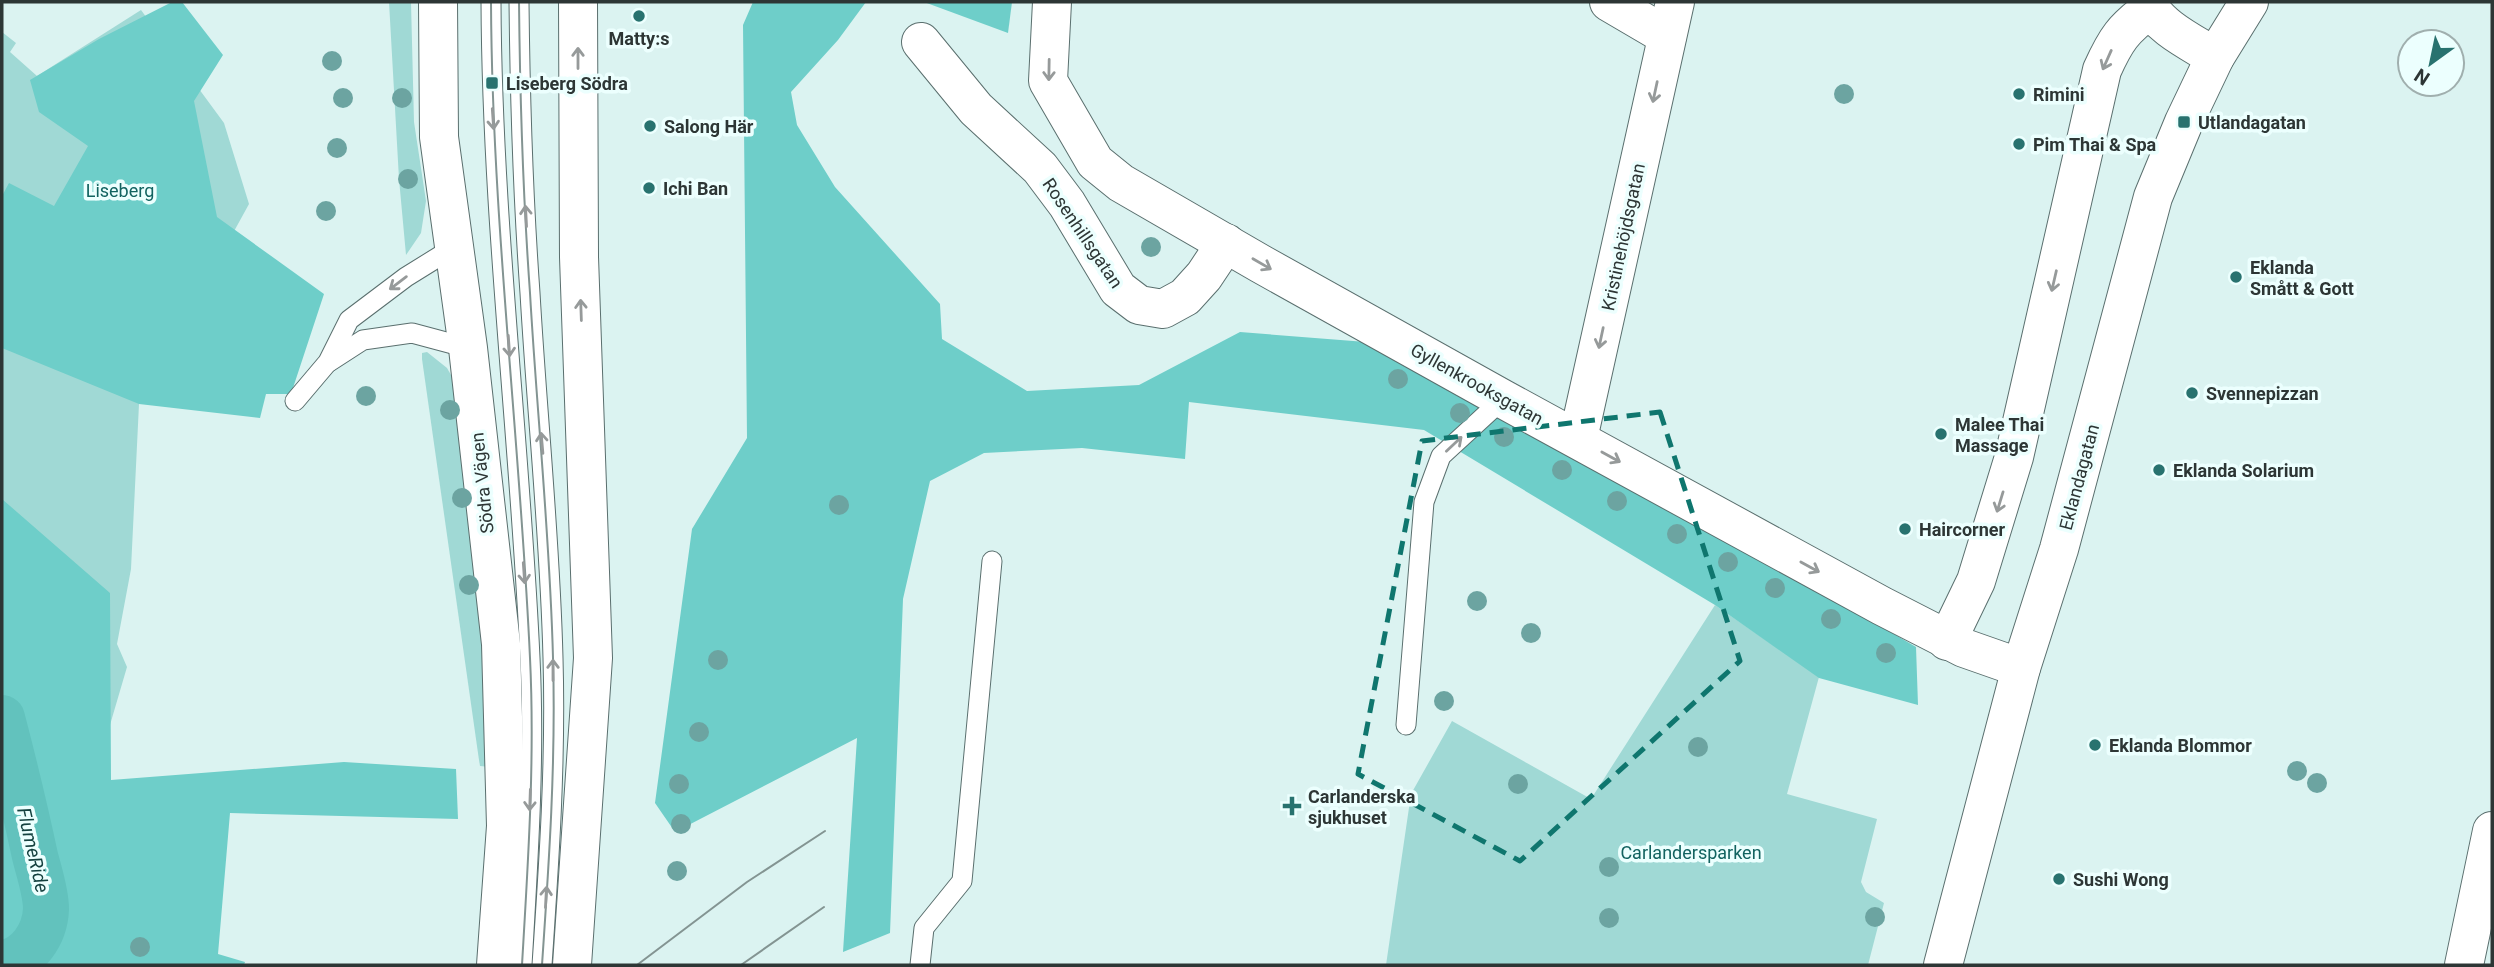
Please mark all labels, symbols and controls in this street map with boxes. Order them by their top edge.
marker: Matty:s [631,8,647,24]
place label: Matty:s [609,28,669,49]
north arrow [2396,28,2466,98]
one-way arrow [571,47,585,70]
one-way arrow [2100,49,2113,70]
one-way arrow [1042,58,1055,81]
text: N [2410,64,2434,90]
place label: Liseberg Södra [506,73,628,94]
marker: Liseberg Södra [484,75,500,91]
one-way arrow [1647,80,1661,103]
place label: Rimini [2033,84,2085,105]
marker: Rimini [2011,86,2027,102]
one-way arrow [487,107,500,130]
place label: Utlandagatan [2198,112,2306,133]
marker: Utlandagatan [2176,114,2192,130]
place label: Salong Här [664,116,754,137]
marker: Salong Här [642,118,658,134]
place label: Pim Thai & Spa [2033,134,2157,155]
marker: Pim Thai & Spa [2011,136,2027,152]
street label: Kristinehöjdsgatan [1597,161,1649,313]
street label: Rosenhillsgatan [1039,174,1127,292]
place label: Ichi Ban [663,178,728,199]
park label: Liseberg [86,180,154,201]
marker: Ichi Ban [641,180,657,196]
one-way arrow [519,204,532,227]
one-way arrow [1251,257,1271,271]
place label: Eklanda Smått & Gott [2250,257,2354,299]
one-way arrow [2047,269,2061,292]
marker: Eklanda Smått & Gott [2228,269,2244,285]
one-way arrow [389,275,408,290]
one-way arrow [574,299,588,322]
one-way arrow [1593,326,1607,349]
one-way arrow [503,334,516,357]
street label: Gyllenkrooksgatan [1407,339,1547,429]
place label: Svennepizzan [2206,383,2319,404]
marker: Svennepizzan [2184,385,2200,401]
place label: Malee Thai Massage [1955,414,2044,456]
street label: Eklandagatan [2055,422,2103,532]
marker: Malee Thai Massage [1933,426,1949,442]
street label: Södra Vägen [466,431,498,535]
one-way arrow [535,432,548,454]
one-way arrow [1445,436,1463,452]
one-way arrow [1600,451,1621,464]
place label: Eklanda Solarium [2173,460,2314,481]
marker: Eklanda Solarium [2151,462,2167,478]
one-way arrow [1993,491,2006,513]
place label: Haircorner [1919,519,2005,540]
marker: Haircorner [1897,521,1913,537]
one-way arrow [1800,560,1820,574]
one-way arrow [518,561,531,584]
one-way arrow [546,659,560,682]
place label: Eklanda Blommor [2109,735,2252,756]
marker: Eklanda Blommor [2087,737,2103,753]
place label: Carlanderska sjukhuset [1308,786,1416,828]
one-way arrow [523,788,536,811]
marker: Carlanderska sjukhuset [1282,796,1302,816]
water label: FlumeRide [12,805,54,895]
park label: Carlandersparken [1620,842,1762,863]
place label: Sushi Wong [2073,869,2169,890]
marker: Sushi Wong [2051,871,2067,887]
one-way arrow [540,886,553,909]

